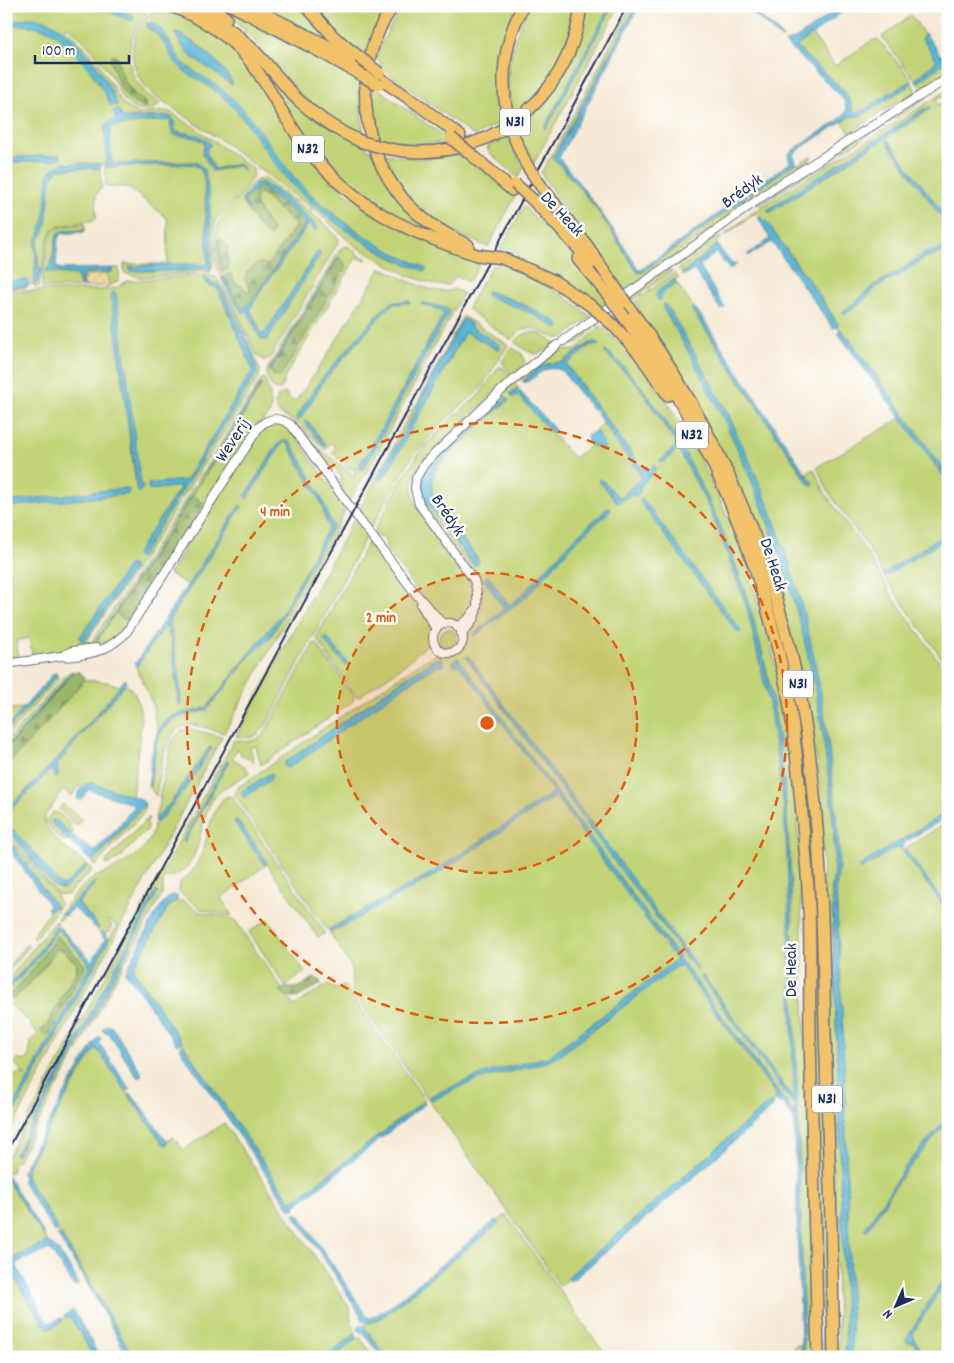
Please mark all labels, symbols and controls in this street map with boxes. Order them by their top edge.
scale bar [35,32,129,64]
text: 100 m [42,41,75,63]
road number: N31 [500,108,530,136]
road number: N32 [292,136,324,162]
street label: Brédyk [717,168,769,216]
street label: De Heak [533,187,589,243]
street label: Weverij [210,414,258,468]
road number: N32 [676,422,708,448]
street label: Brédyk [424,490,470,542]
text: 4 min [260,502,290,524]
street label: De Heak [752,535,792,595]
text: 2 min [366,608,396,630]
road number: N31 [783,671,813,698]
centre of rings [478,714,496,732]
street label: De Heak [780,943,805,997]
road number: N31 [812,1086,842,1112]
north arrow [872,1280,922,1330]
text: N [879,1304,898,1323]

